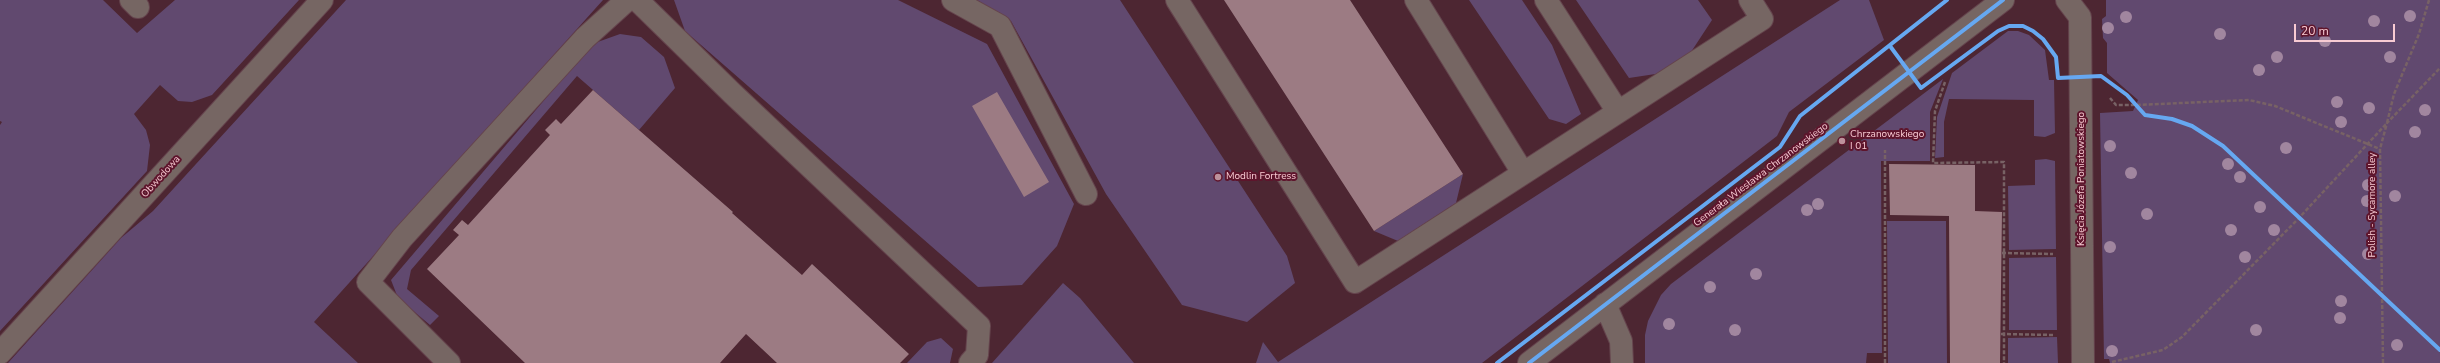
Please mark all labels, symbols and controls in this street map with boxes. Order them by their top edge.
scale bar [2296,16,2397,42]
text: 20 m [2301,23,2329,39]
street label: Księcia Józefa Poniatowskiego [2076,112,2088,246]
street label: Generała Wiesława Chrzanowskiego [1691,120,1831,230]
place label: Chrzanowskiego I 01 [1850,129,1924,152]
marker: Chrzanowskiego I 01 [1837,136,1847,146]
street label: Polish - Sycamore alley [2367,153,2379,257]
street label: Obwodowa [139,154,183,200]
place label: Modlin Fortress [1226,171,1296,183]
marker: Modlin Fortress [1213,172,1223,182]

